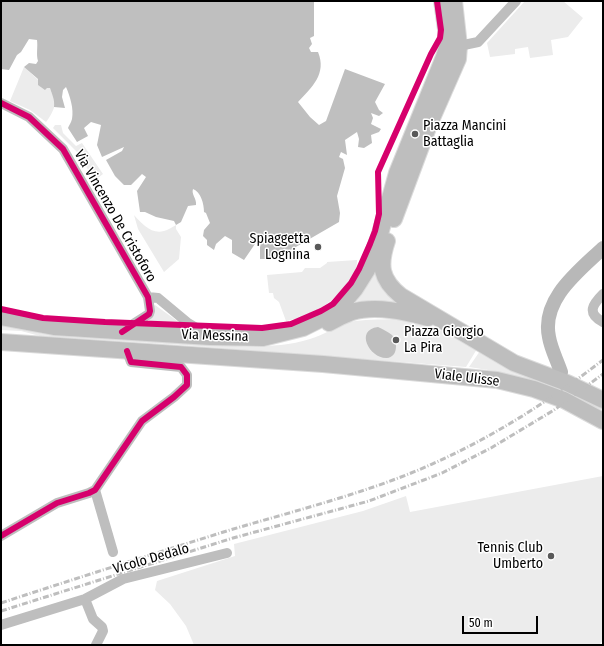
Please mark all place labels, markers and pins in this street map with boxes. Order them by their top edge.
place label: Piazza Mancini Battaglia [423,118,506,150]
marker: Piazza Mancini Battaglia [410,129,420,139]
place label: Spiaggetta Lognina [250,231,310,264]
marker: Spiaggetta Lognina [313,242,323,252]
place label: Piazza Giorgio La Pira [404,324,484,356]
marker: Piazza Giorgio La Pira [391,335,401,345]
place label: Tennis Club Umberto [477,540,543,572]
marker: Tennis Club Umberto [546,551,556,561]

